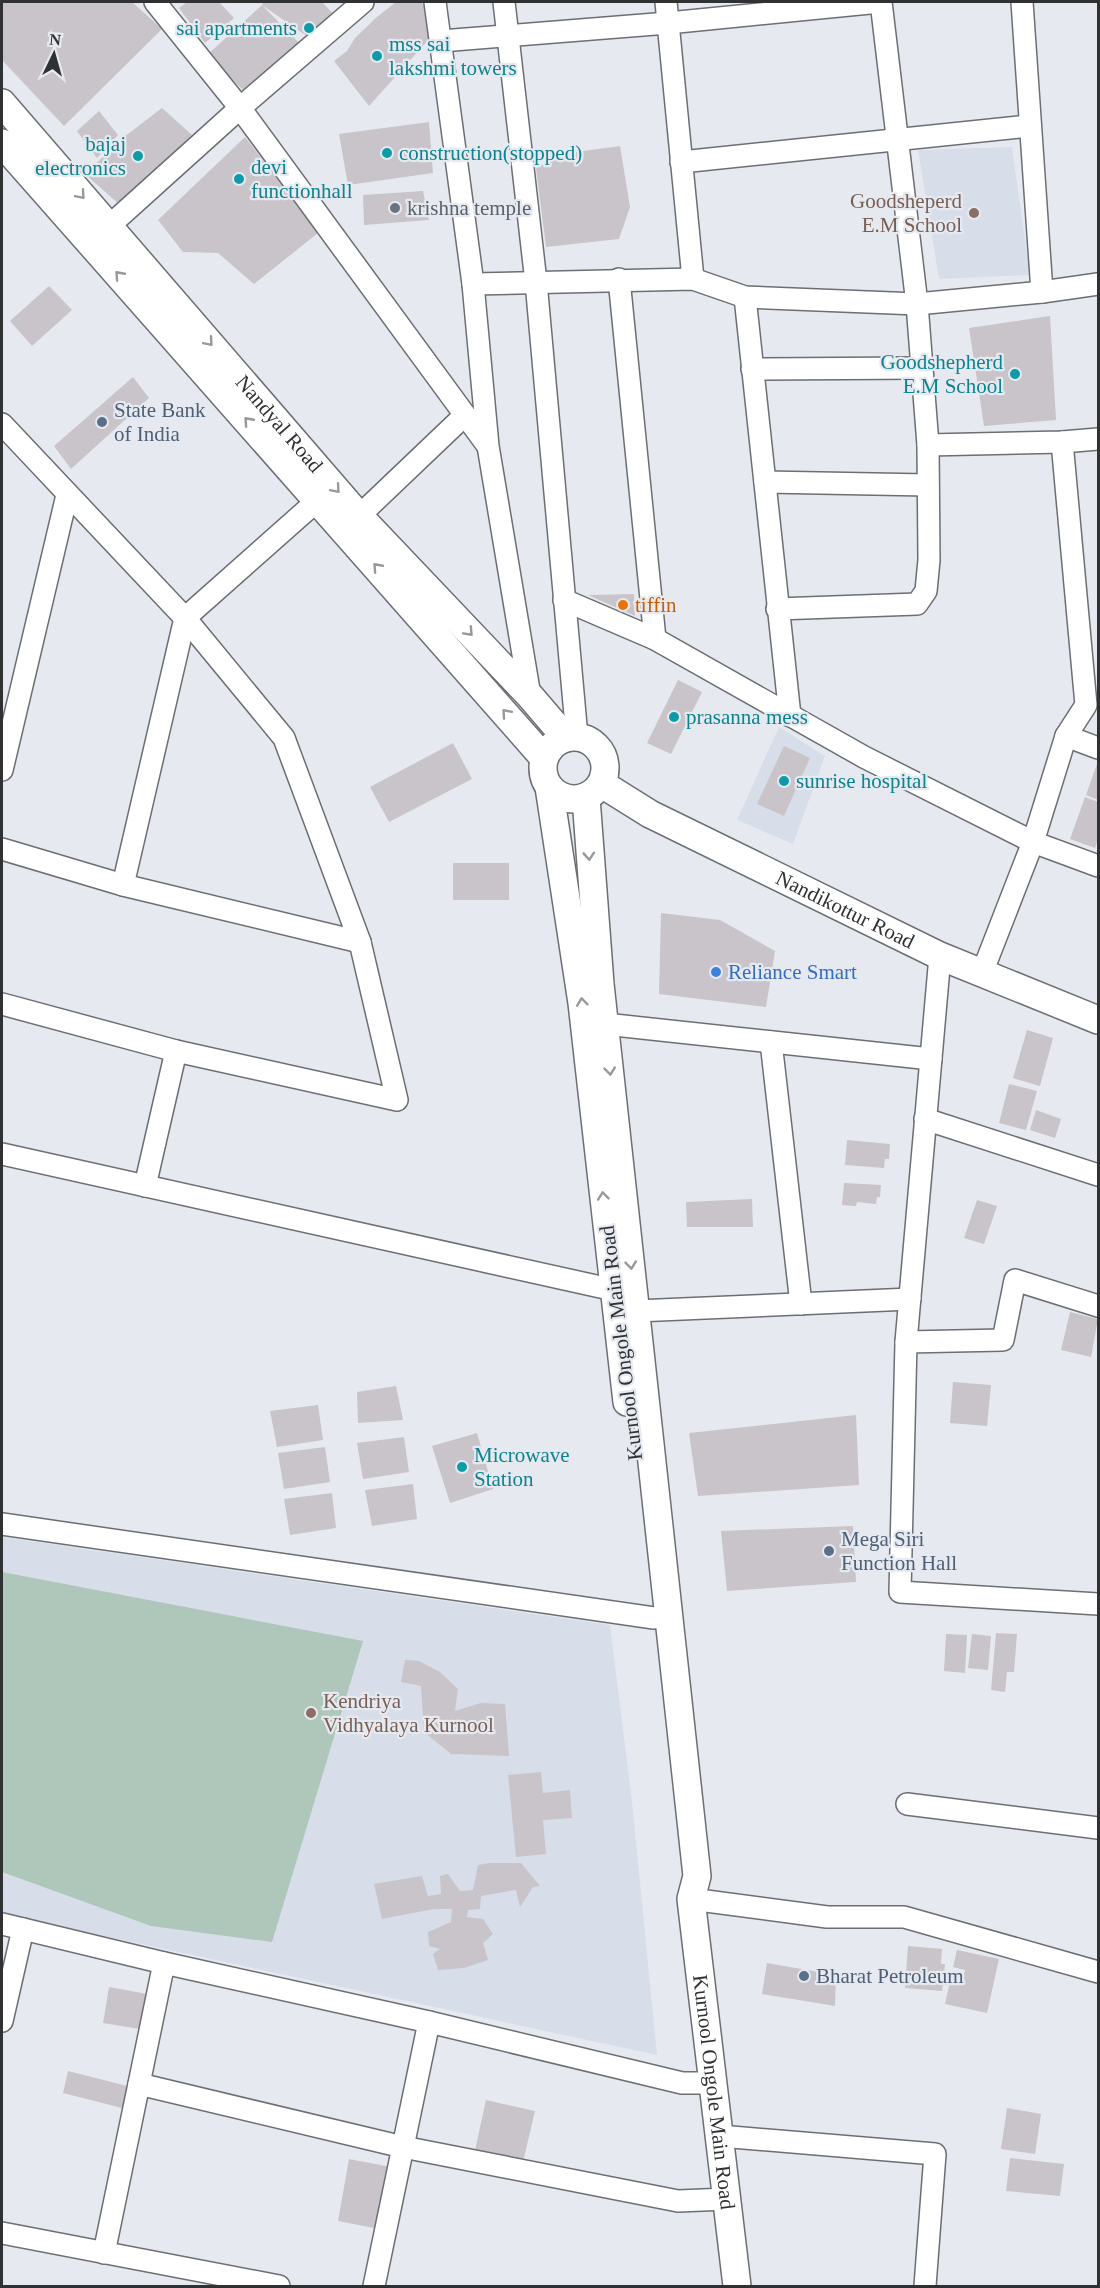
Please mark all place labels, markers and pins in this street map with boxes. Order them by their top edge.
place label: sai apartments [176,16,297,40]
marker: sai apartments [302,21,316,35]
place label: mss sai lakshmi towers [389,32,517,80]
marker: mss sai lakshmi towers [370,49,384,63]
place label: bajaj electronics [35,132,126,180]
place label: construction(stopped) [399,141,582,165]
marker: construction(stopped) [380,146,394,160]
marker: bajaj electronics [131,149,145,163]
place label: devi functionhall [251,155,353,203]
marker: devi functionhall [232,172,246,186]
place label: Goodsheperd E.M School [850,189,962,237]
place label: krishna temple [407,196,531,220]
marker: krishna temple [388,201,402,215]
marker: Goodsheperd E.M School [967,206,981,220]
place label: Goodshepherd E.M School [881,350,1003,398]
marker: Goodshepherd E.M School [1008,367,1022,381]
place label: State Bank of India [114,398,206,446]
marker: State Bank of India [95,415,109,429]
place label: tiffin [635,593,677,617]
marker: tiffin [616,598,630,612]
place label: prasanna mess [686,705,808,729]
marker: prasanna mess [667,710,681,724]
place label: sunrise hospital [796,769,927,793]
marker: sunrise hospital [777,774,791,788]
place label: Reliance Smart [728,960,857,984]
marker: Reliance Smart [709,965,723,979]
place label: Microwave Station [474,1443,570,1491]
marker: Microwave Station [455,1460,469,1474]
place label: Mega Siri Function Hall [841,1527,957,1575]
marker: Mega Siri Function Hall [822,1544,836,1558]
place label: Kendriya Vidhyalaya Kurnool [323,1689,494,1737]
marker: Kendriya Vidhyalaya Kurnool [304,1706,318,1720]
place label: Bharat Petroleum [816,1964,964,1988]
marker: Bharat Petroleum [797,1969,811,1983]

